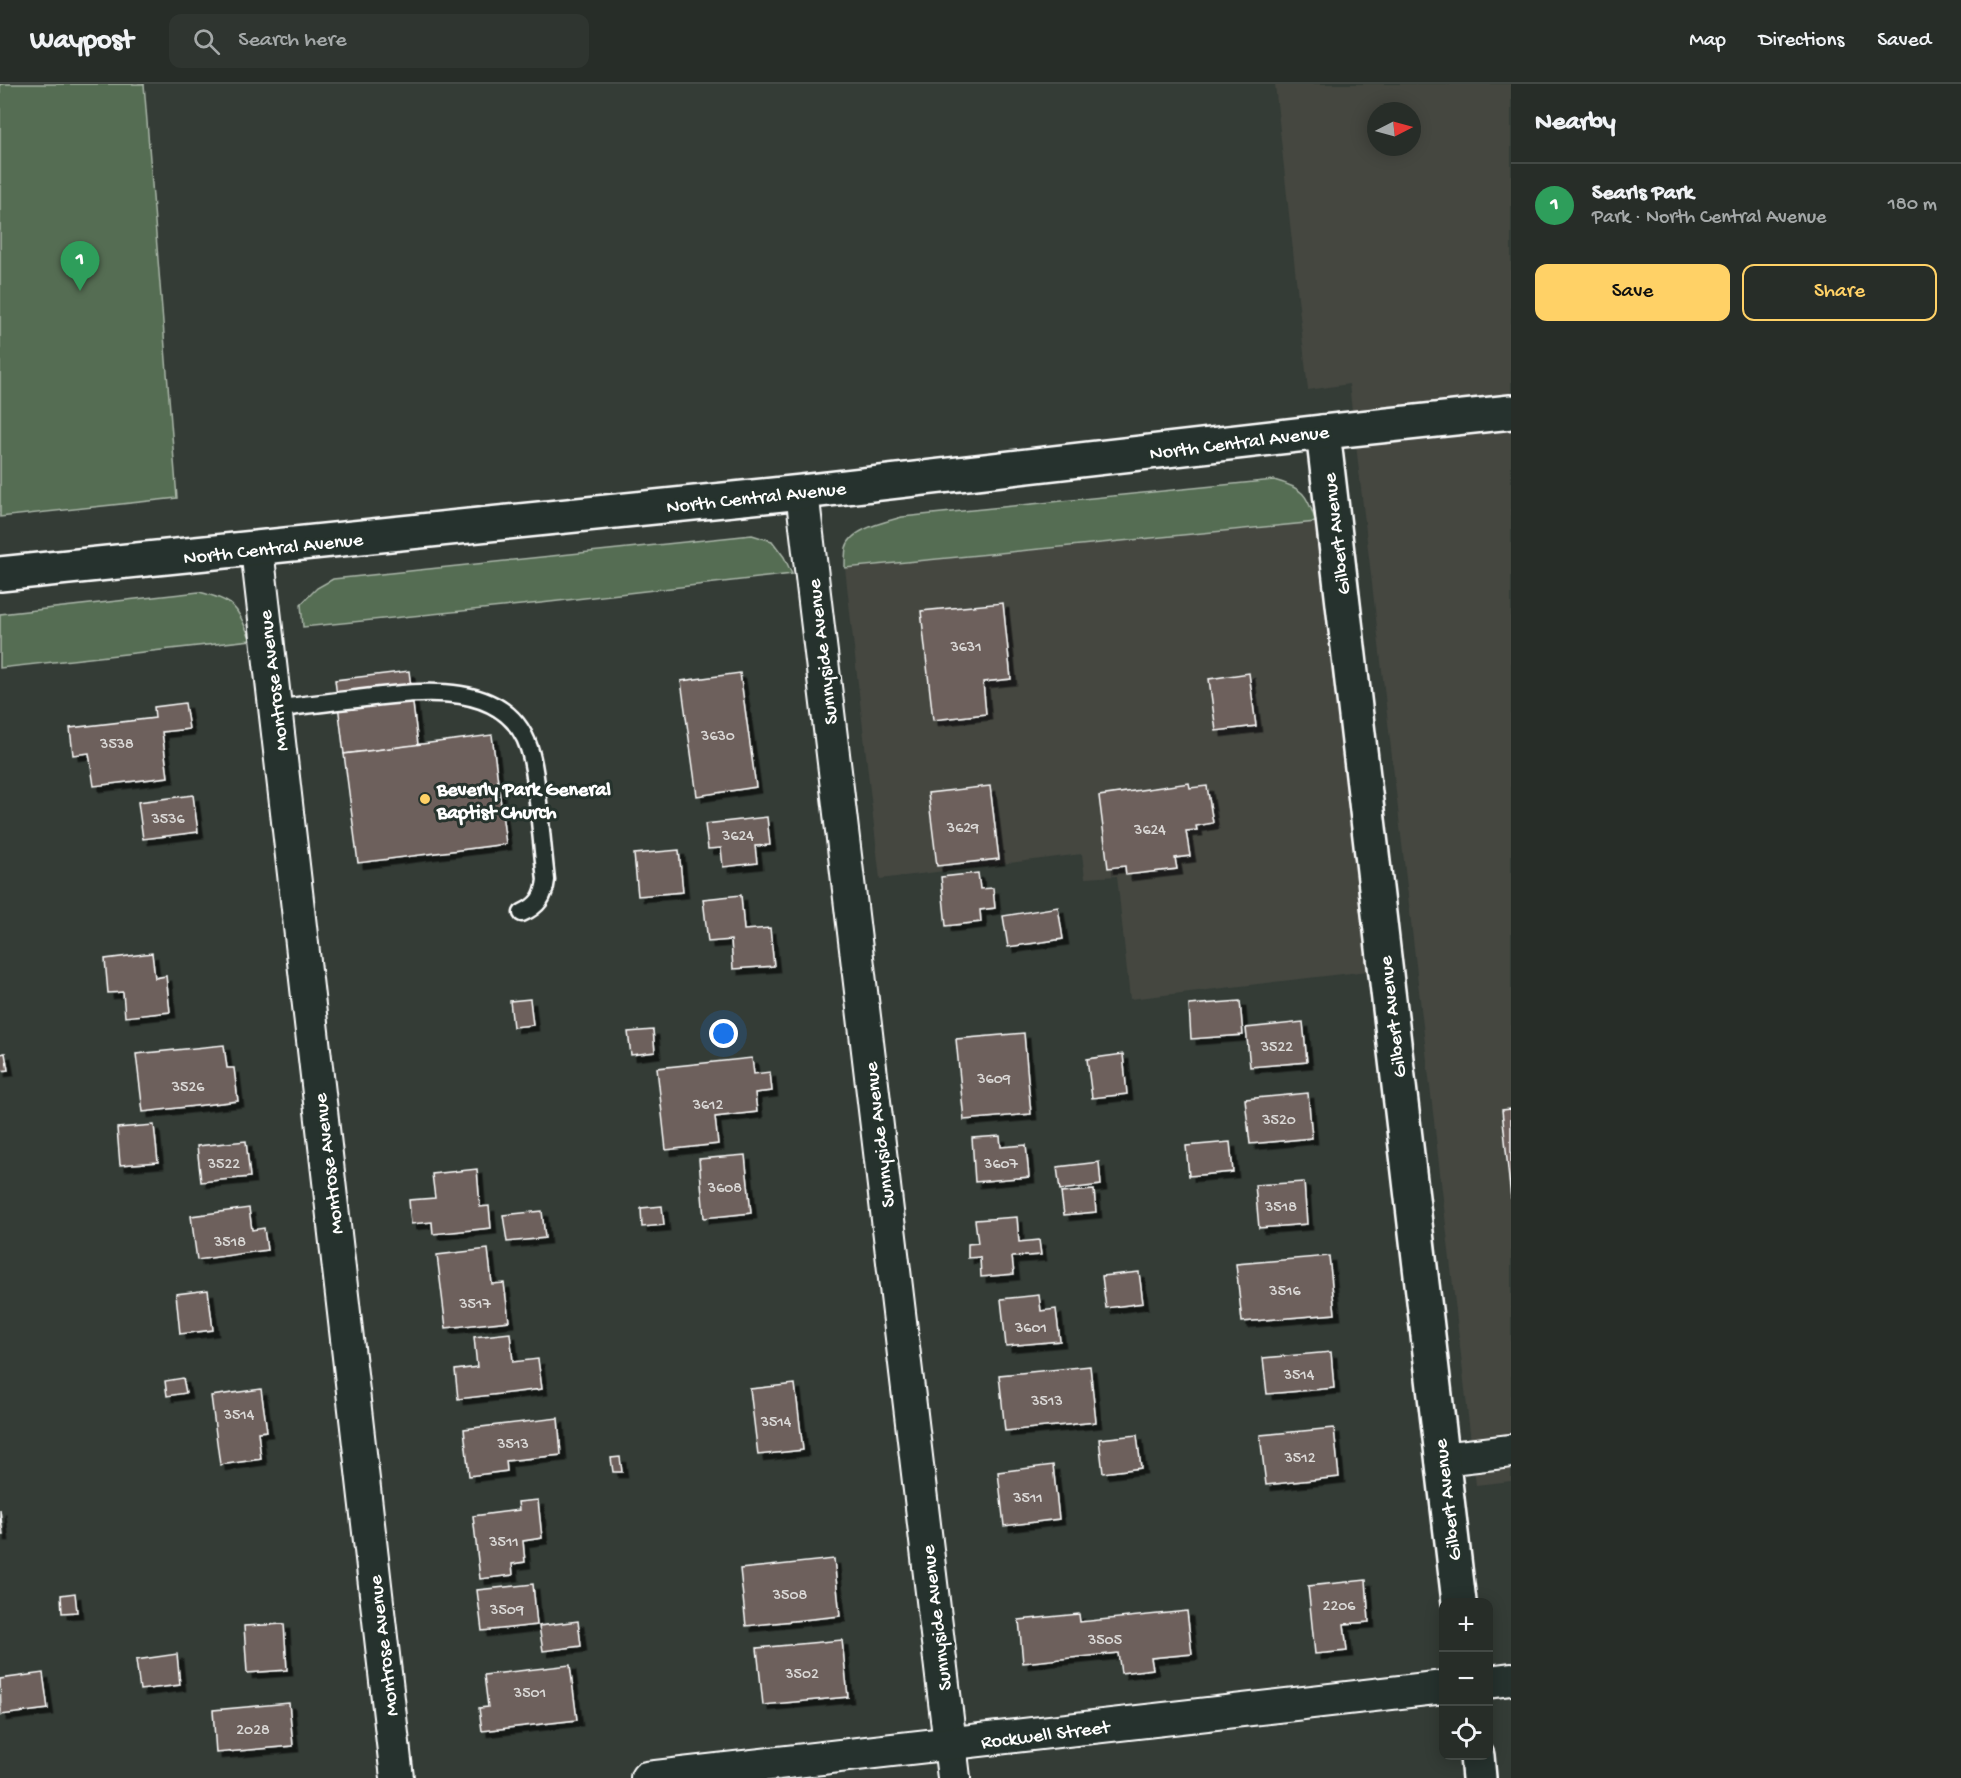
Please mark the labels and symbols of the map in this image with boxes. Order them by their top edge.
north arrow [1367,102,1421,156]
pin: 1 [60,242,100,291]
street label: North Central Avenue [1148,422,1331,467]
street label: Gilbert Avenue [1320,471,1357,596]
street label: North Central Avenue [665,479,848,520]
street label: North Central Avenue [182,530,365,571]
street label: Sunnyside Avenue [804,577,845,726]
street label: Montrose Avenue [255,608,296,752]
house number: 3631 [949,639,982,658]
house number: 3630 [700,728,735,747]
house number: 3538 [99,736,134,755]
place label: Beverly Park General Baptist Church [436,780,612,826]
marker: Beverly Park General Baptist Church [418,792,432,806]
house number: 3536 [150,811,185,830]
house number: 3629 [946,820,979,839]
house number: 3624 [1133,822,1166,841]
house number: 3624 [721,828,754,847]
street label: Gilbert Avenue [1376,954,1413,1079]
your location [709,1019,738,1048]
house number: 3522 [1260,1039,1293,1058]
street label: Sunnyside Avenue [861,1060,902,1209]
house number: 3609 [976,1071,1011,1090]
house number: 3526 [171,1079,205,1098]
street label: Montrose Avenue [310,1091,351,1235]
house number: 3612 [692,1097,724,1116]
house number: 3520 [1261,1112,1296,1131]
house number: 3522 [207,1156,240,1175]
house number: 3607 [983,1156,1019,1175]
house number: 3608 [707,1180,742,1199]
house number: 3518 [1264,1199,1297,1218]
house number: 3518 [213,1234,246,1253]
house number: 3516 [1268,1283,1302,1302]
house number: 3517 [458,1296,491,1315]
house number: 3601 [1014,1320,1047,1339]
house number: 3514 [1283,1367,1315,1386]
house number: 3513 [1030,1393,1063,1412]
house number: 3514 [223,1407,255,1426]
house number: 3514 [760,1414,792,1433]
house number: 3513 [496,1436,529,1455]
street label: Gilbert Avenue [1431,1437,1468,1562]
house number: 3512 [1283,1450,1316,1469]
house number: 3511 [1012,1490,1043,1509]
house number: 3511 [488,1534,519,1553]
street label: Sunnyside Avenue [918,1543,959,1692]
street label: Montrose Avenue [365,1573,406,1717]
house number: 3508 [772,1587,808,1606]
house number: 2206 [1323,1598,1356,1617]
house number: 3509 [489,1602,524,1621]
house number: 3505 [1087,1632,1122,1651]
house number: 3502 [784,1666,819,1685]
house number: 3501 [513,1685,546,1704]
street label: Rockwell Street [980,1717,1113,1756]
house number: 2028 [236,1722,270,1741]

